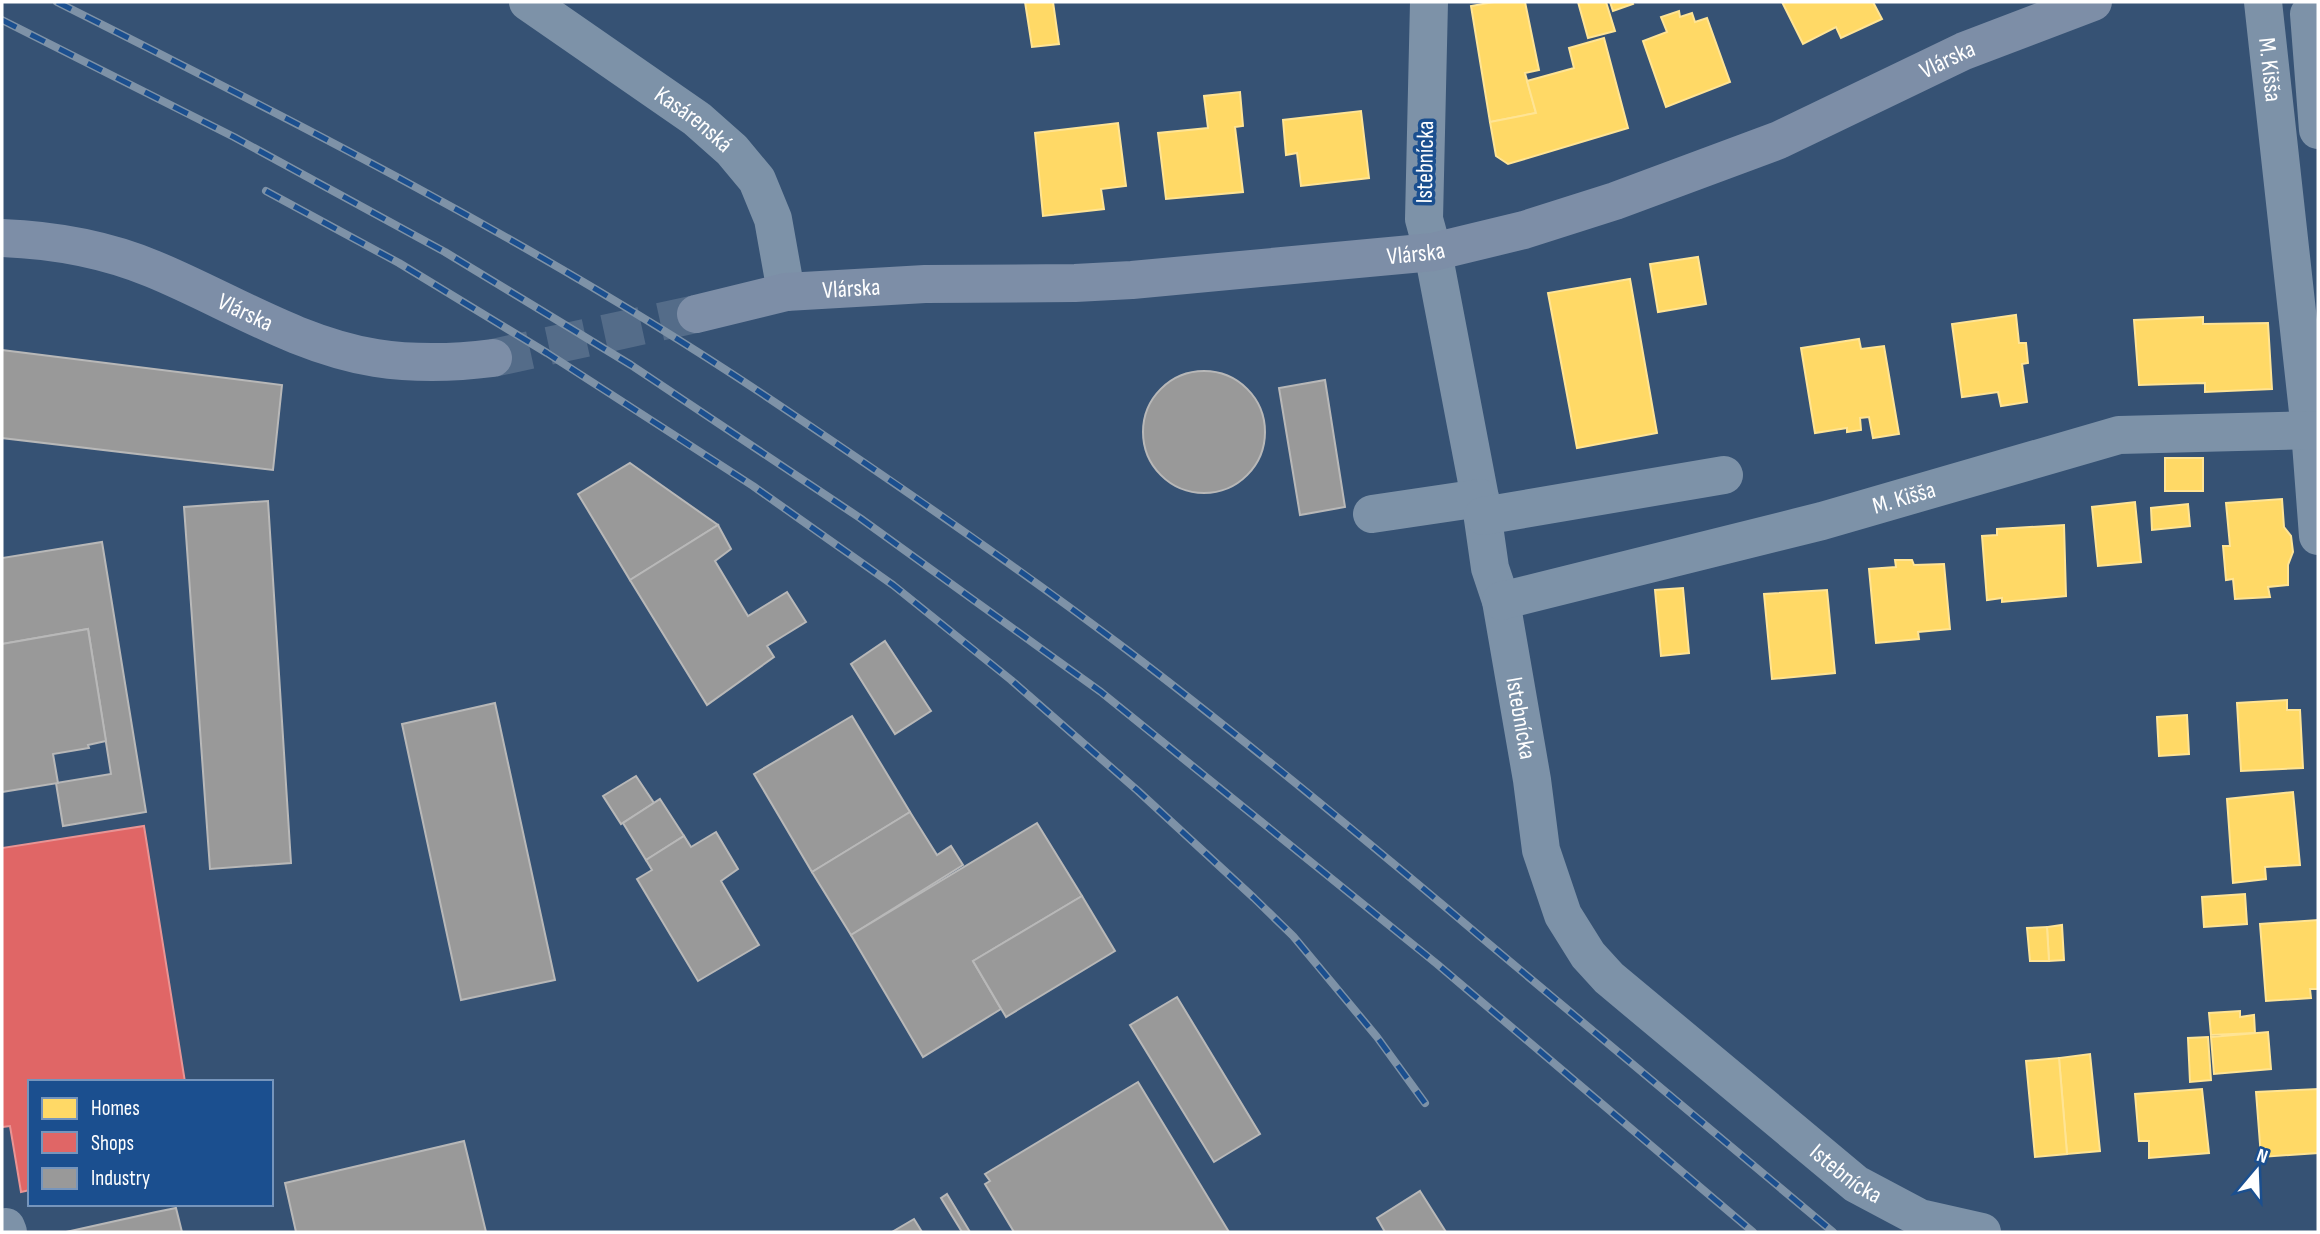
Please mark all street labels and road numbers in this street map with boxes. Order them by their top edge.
street label: Vlárska [1915,34,1979,85]
street label: M. Kišša [2253,36,2288,103]
street label: Kasárenská [649,80,739,158]
street label: Istebnícka [1410,120,1440,204]
street label: Vlárska [1386,235,1448,271]
street label: Vlárska [821,272,881,304]
street label: Vlárska [213,286,278,338]
street label: M. Kišša [1869,474,1939,520]
street label: Istebnícka [1500,675,1543,761]
street label: Istebnícka [1804,1137,1887,1210]

